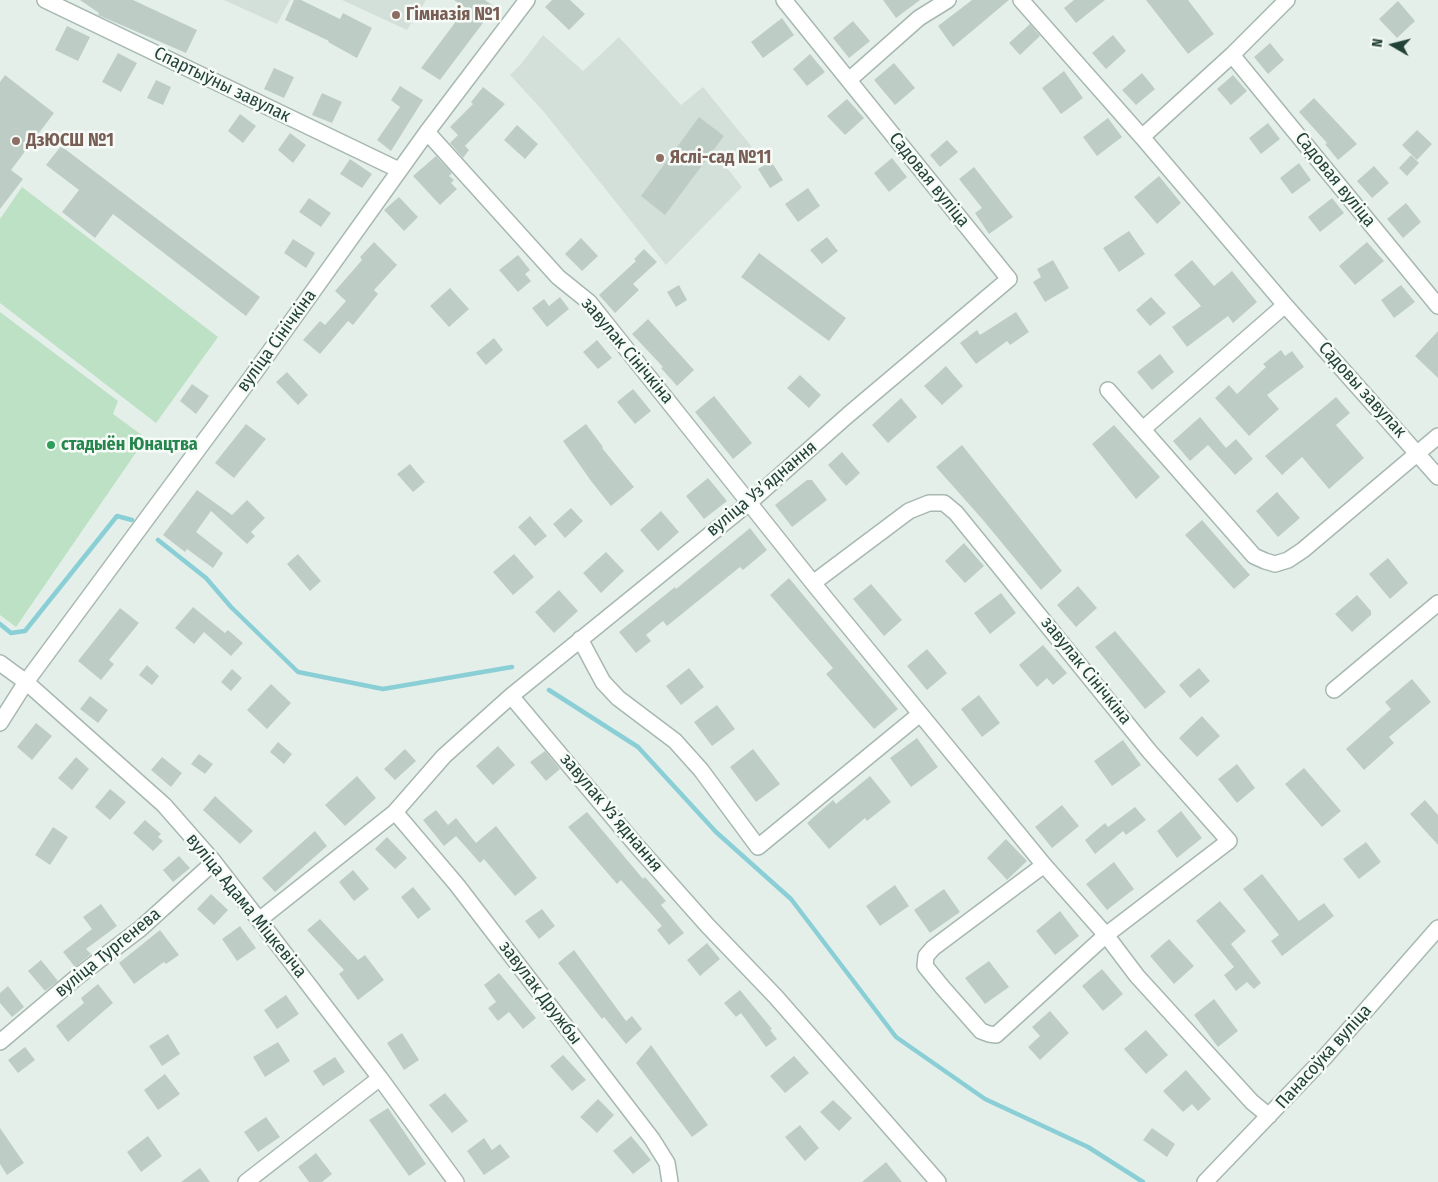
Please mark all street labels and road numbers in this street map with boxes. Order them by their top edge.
street label: Спартыўны завулак [150,43,294,127]
street label: Садовая вуліца [884,128,974,232]
street label: Садовая вуліца [1290,128,1380,232]
street label: вуліца Сінічкіна [233,286,321,396]
street label: завулак Сінічкіна [576,293,678,409]
street label: Садовы завулак [1313,338,1411,442]
street label: вуліца Узʼяднання [702,437,822,541]
street label: завулак Сінічкіна [1036,613,1136,729]
street label: завулак Узʼяднання [555,749,667,877]
street label: вуліца Адама Міцкевіча [181,829,311,983]
street label: вуліца Тургенева [51,904,165,1002]
street label: завулак Дружбы [494,937,586,1049]
street label: Панасоўка вуліца [1272,1000,1376,1114]

